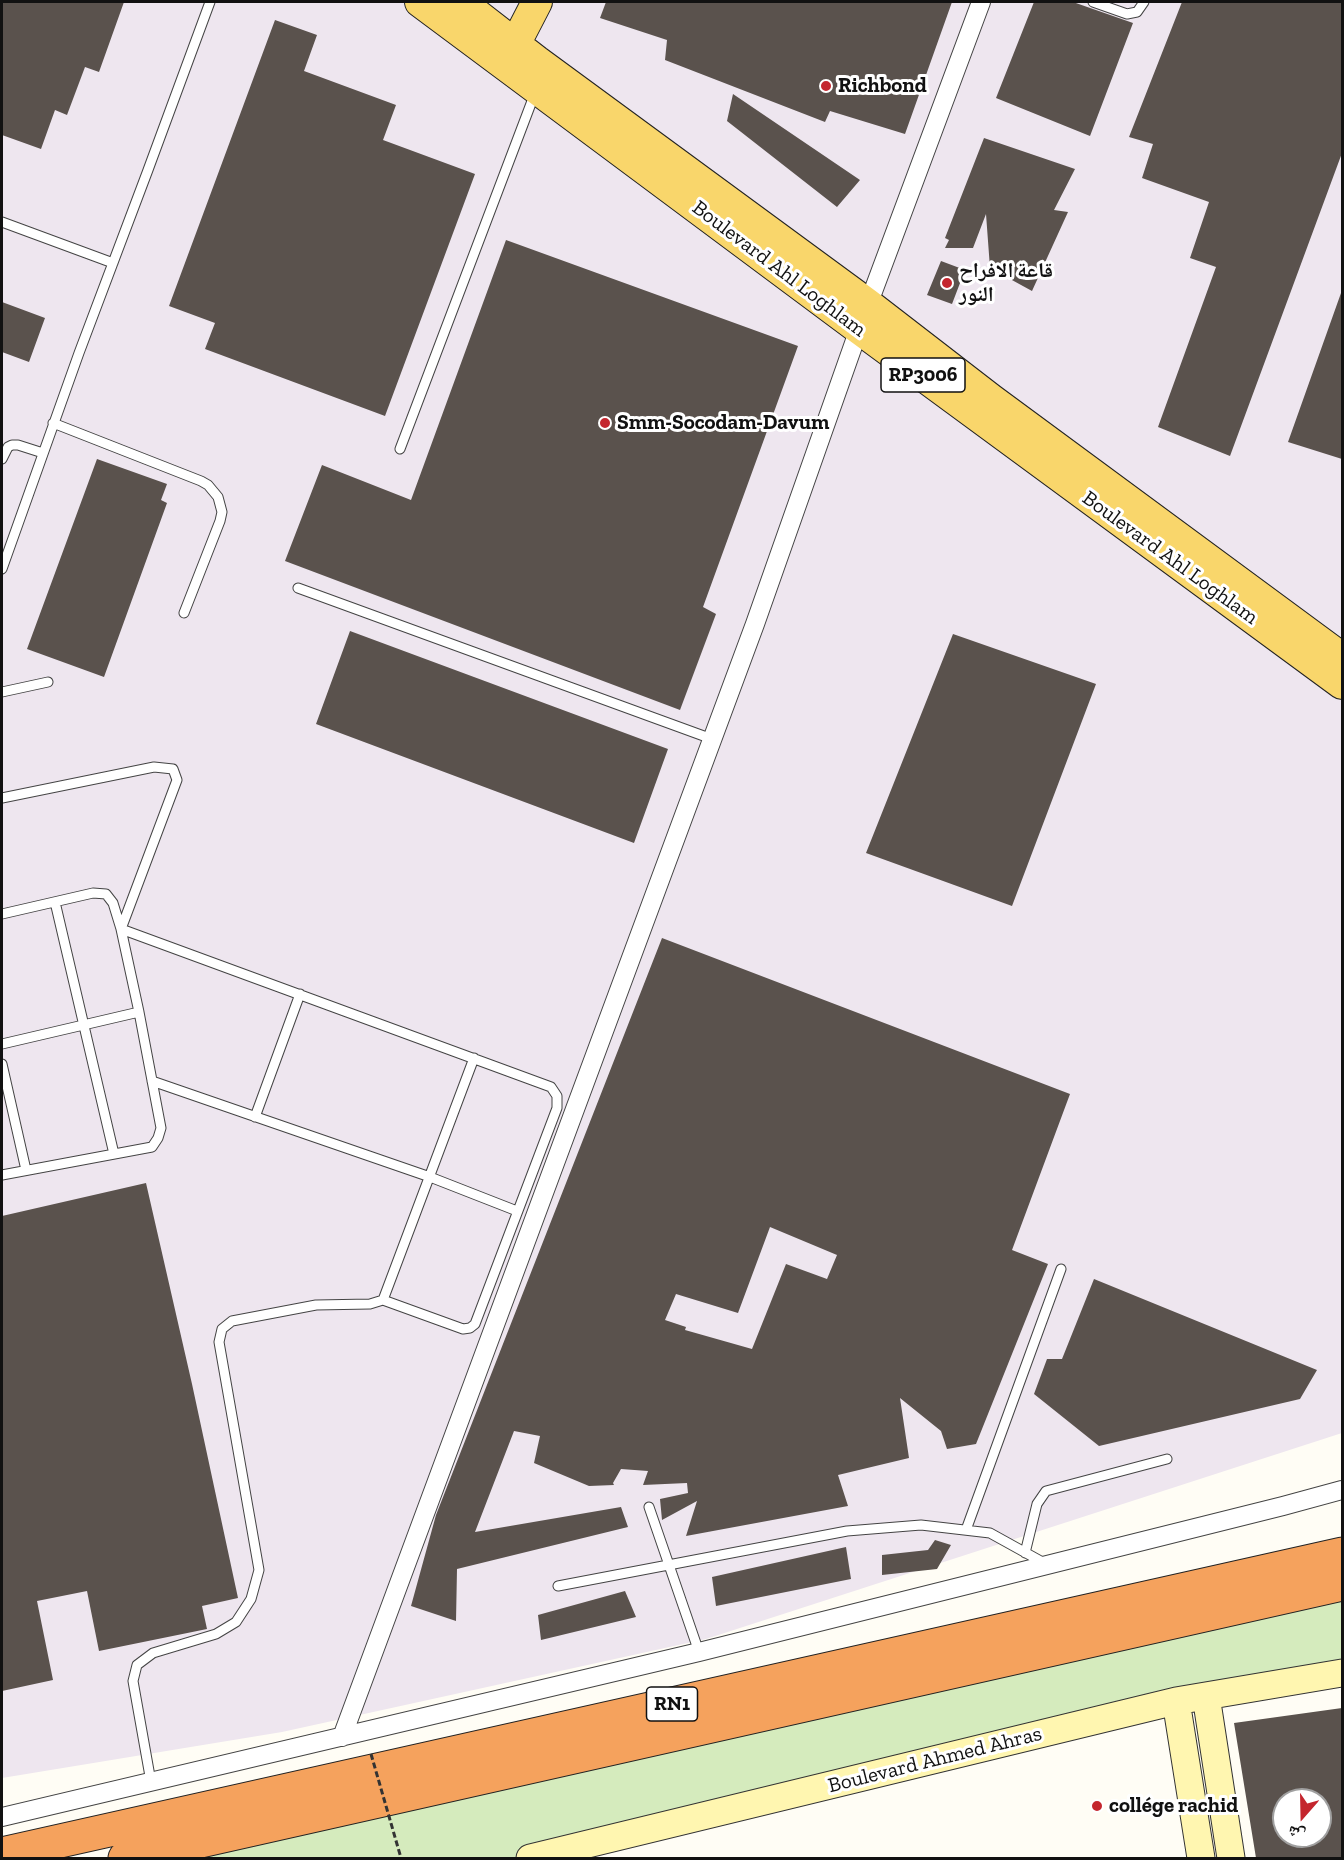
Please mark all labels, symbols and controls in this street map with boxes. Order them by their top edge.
place label: Richbond [838,73,927,99]
marker: Richbond [819,79,833,93]
street label: Boulevard Ahl Loghlam [687,195,871,343]
place label: قاعة الافراح النور [959,258,1053,308]
marker: قاعة الافراح النور [940,276,954,290]
road number: RP3006 [881,358,965,392]
place label: Smm-Socodam-Davum [617,410,829,436]
marker: Smm-Socodam-Davum [598,416,612,430]
street label: Boulevard Ahl Loghlam [1077,486,1263,630]
road number: RN1 [646,1687,698,1721]
street label: Boulevard Ahmed Ahras [825,1721,1045,1799]
north arrow [1272,1788,1332,1848]
place label: collége rachid [1109,1793,1238,1819]
marker: collége rachid [1090,1799,1104,1813]
text: ش [1285,1822,1308,1845]

